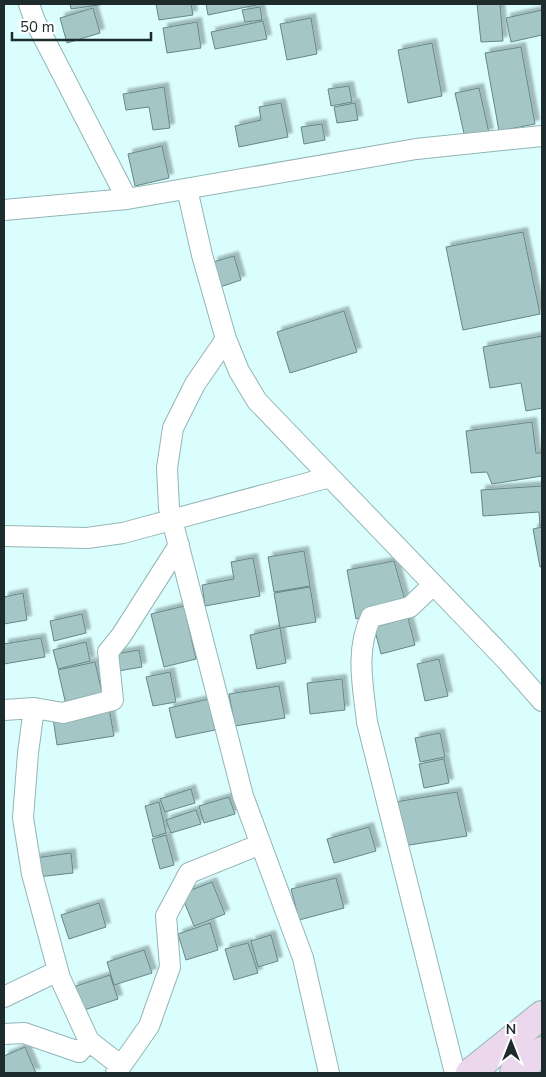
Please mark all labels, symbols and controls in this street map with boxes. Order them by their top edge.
scale bar [12,10,151,42]
text: 50 m [20,17,55,37]
north arrow [486,1017,536,1067]
text: N [506,1020,516,1039]

